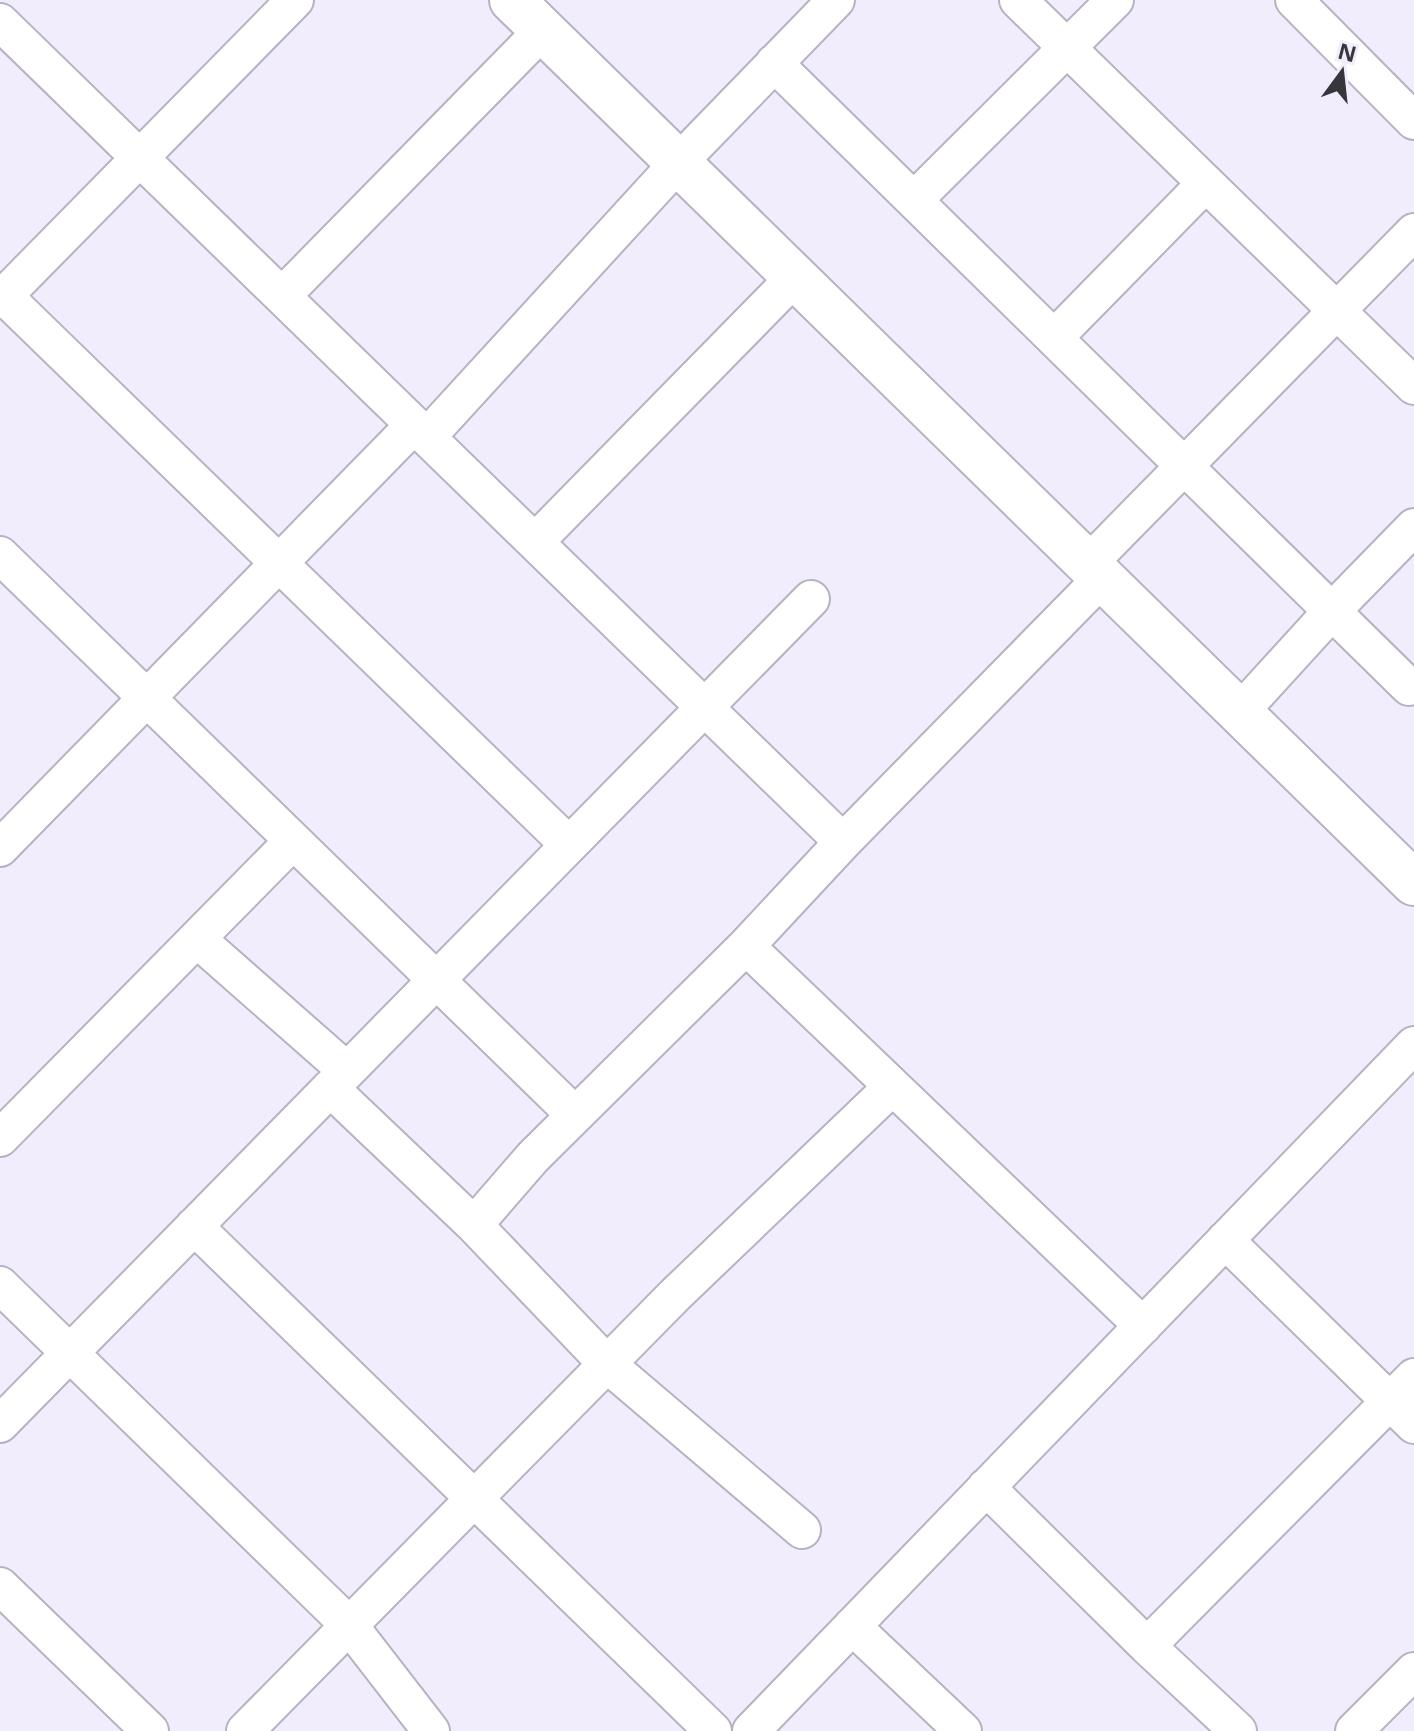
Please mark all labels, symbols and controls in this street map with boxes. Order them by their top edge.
north arrow [1302,32,1382,112]
text: N [1335,35,1360,69]

